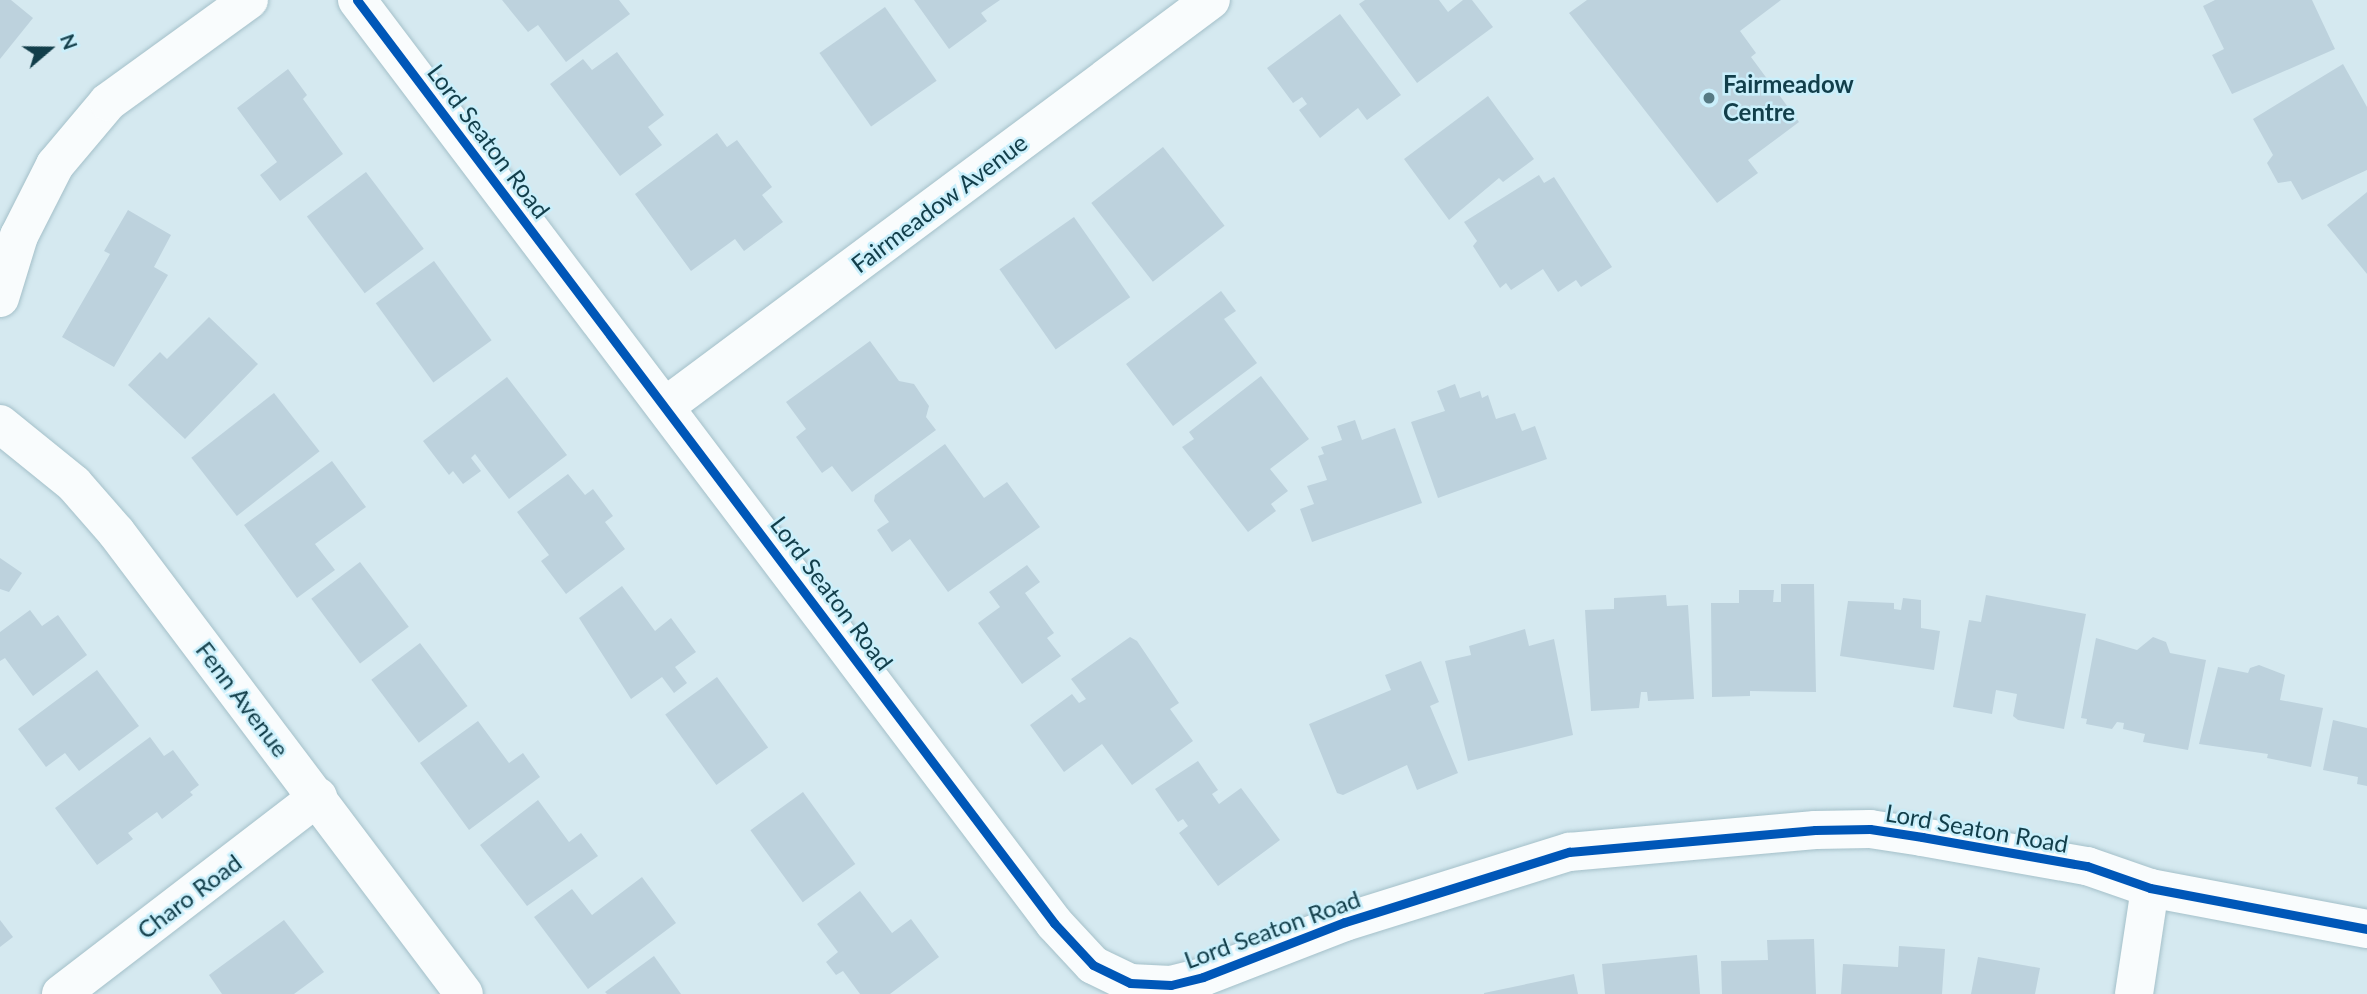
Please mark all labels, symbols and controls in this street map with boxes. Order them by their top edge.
north arrow [14,14,84,84]
text: N [56,31,83,52]
street label: Lord Seaton Road [422,58,556,224]
place label: Fairmeadow Centre [1723,70,1854,126]
marker: Fairmeadow Centre [1701,90,1717,106]
street label: Fairmeadow Avenue [845,127,1033,279]
street label: Lord Seaton Road [765,510,899,676]
street label: Fenn Avenue [190,635,296,763]
street label: Lord Seaton Road [1883,798,2071,858]
street label: Charo Road [131,848,247,944]
street label: Lord Seaton Road [1180,884,1364,974]

